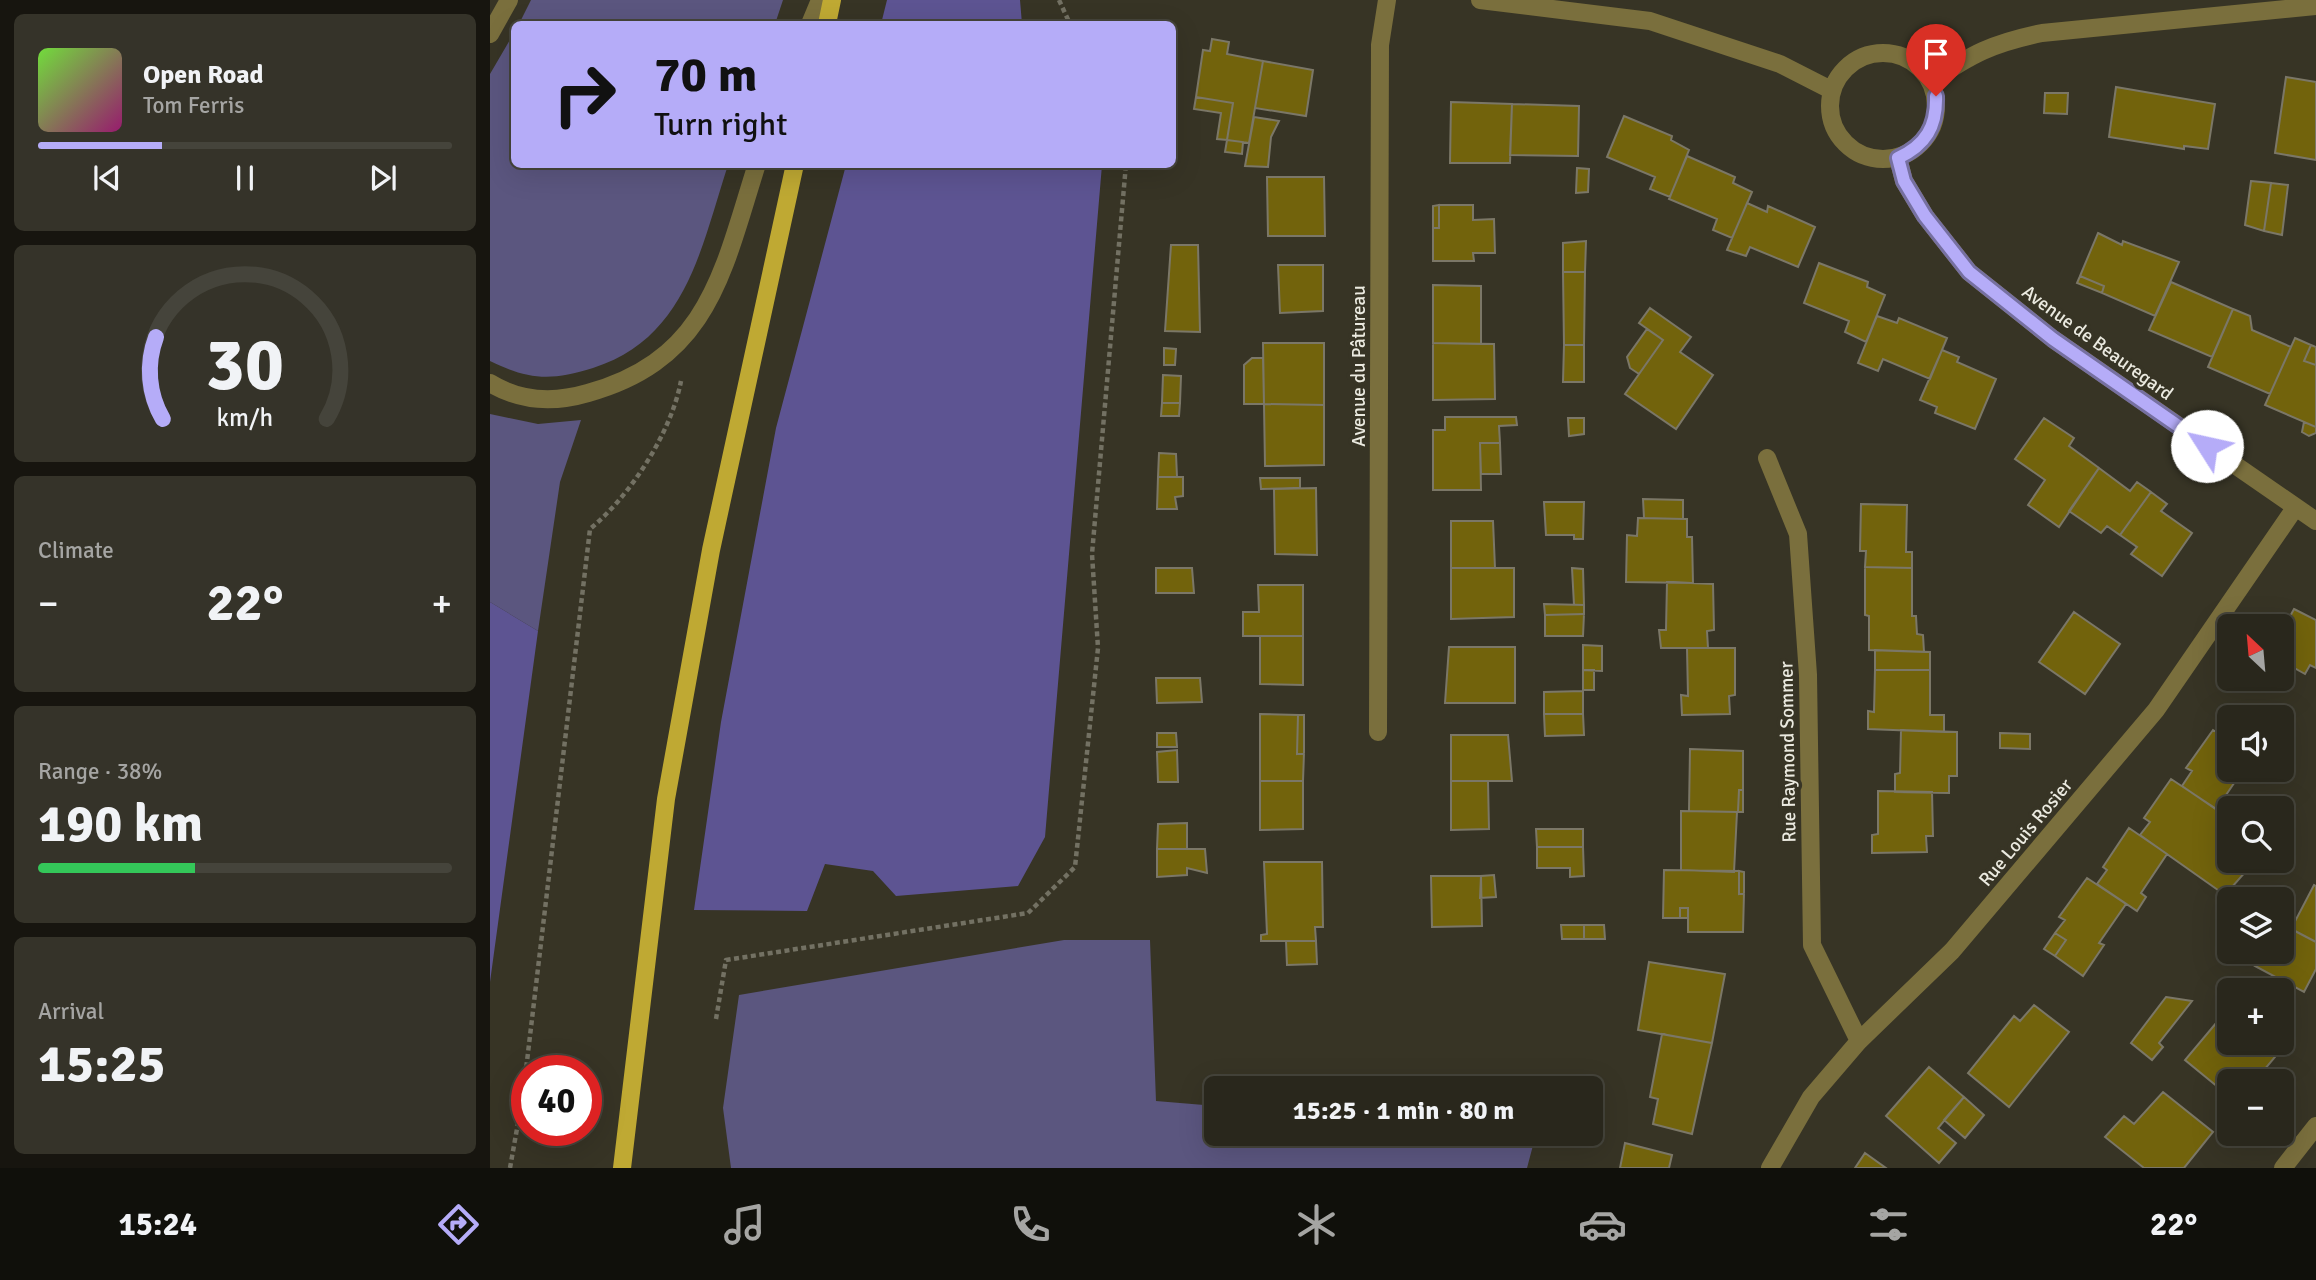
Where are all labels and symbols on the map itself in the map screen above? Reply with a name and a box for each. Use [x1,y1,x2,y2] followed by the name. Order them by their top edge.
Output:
[1906,24,1966,96] pin
[2017,280,2178,406] street label: Avenue de Beauregard
[1347,285,1371,447] street label: Avenue du Pâtureau
[2170,409,2244,483] position arrow
[2217,614,2294,691] north arrow
[1774,661,1802,843] street label: Rue Raymond Sommer
[1974,774,2078,891] street label: Rue Louis Rosier
[511,1055,602,1146] speed limit sign: 40

